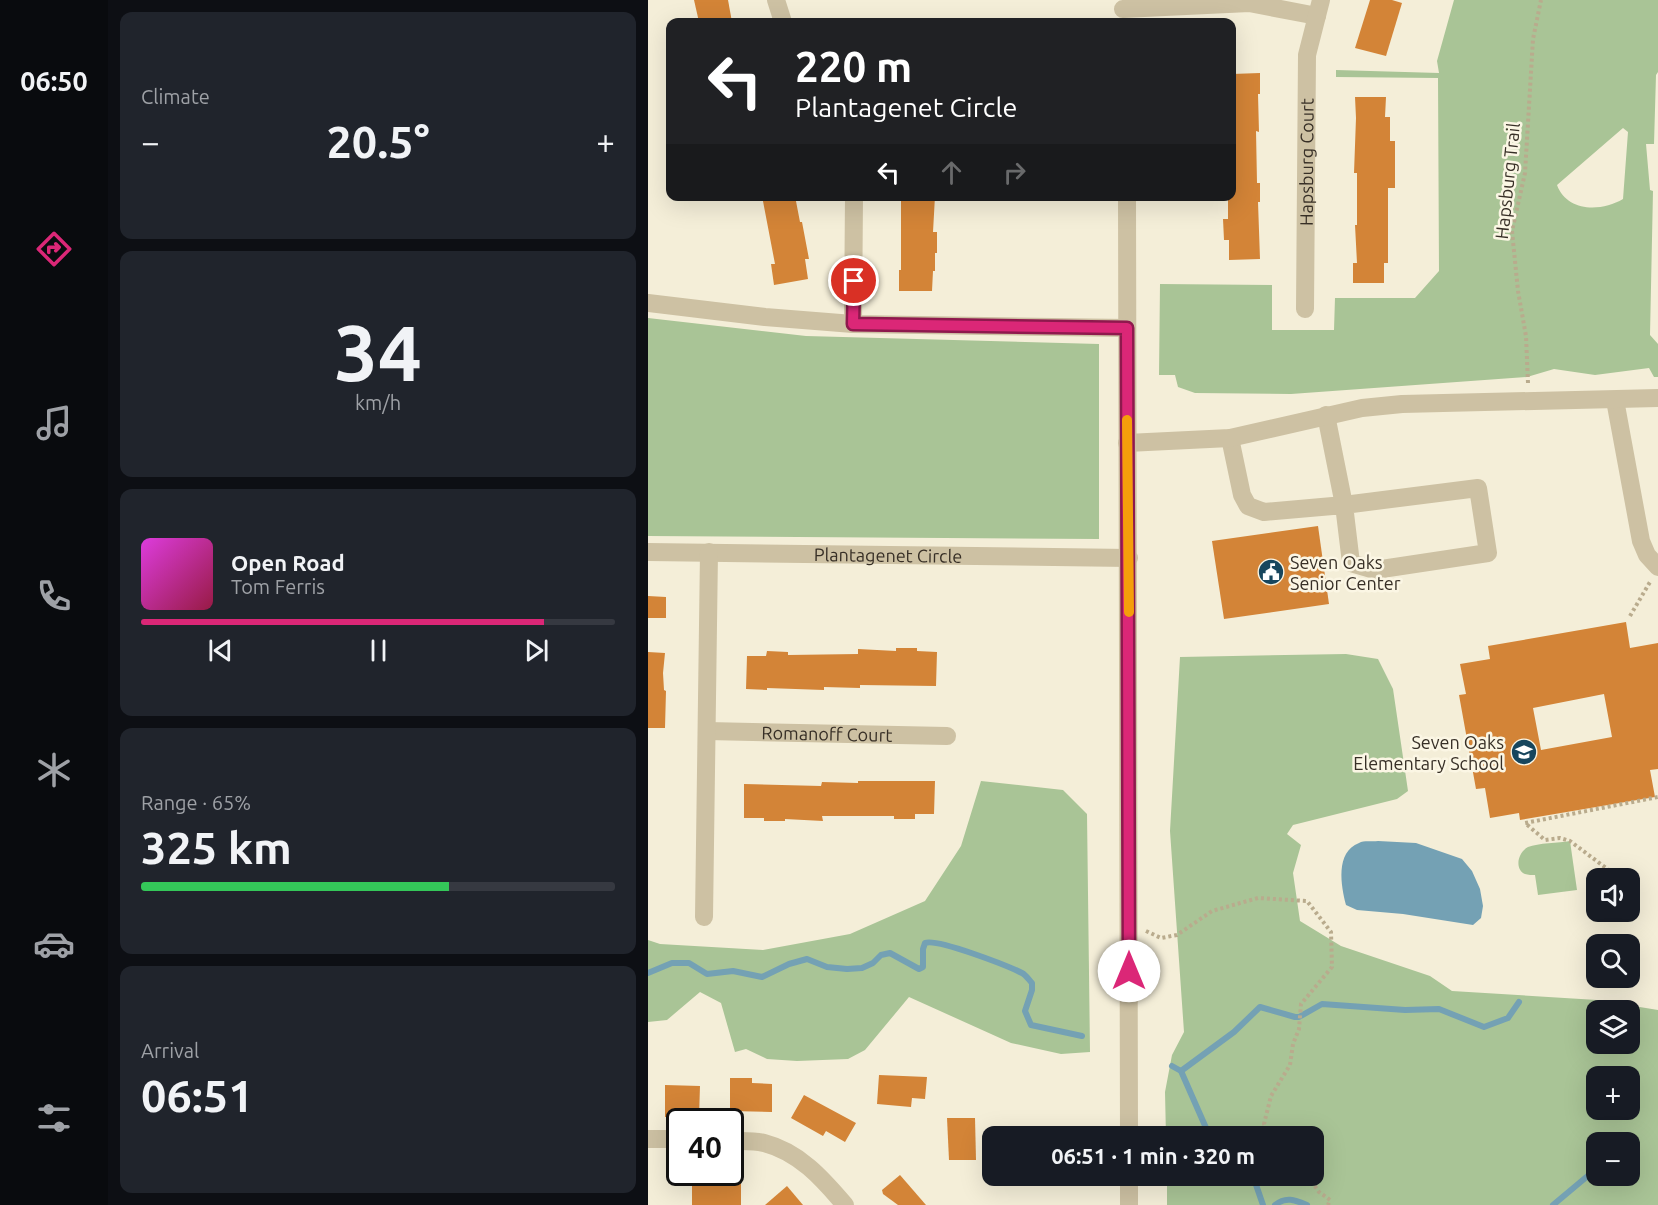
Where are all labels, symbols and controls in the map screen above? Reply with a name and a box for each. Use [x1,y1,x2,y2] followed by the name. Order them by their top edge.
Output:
[696,42,774,120] icon: left
[795,43,912,90] text: 220 m
[20,66,88,96] text: 06:50
[141,85,210,108] text: Climate
[795,92,1017,122] text: Plantagenet Circle
[1296,98,1317,226] street label: Hapsburg Court
[326,116,430,167] text: 20.5°
[1491,122,1523,240] street label: Hapsburg Trail
[141,123,160,160] text: −
[596,123,615,160] text: +
[872,156,905,189] icon: left
[935,156,968,189] icon: ahead
[998,156,1031,189] icon: right
[33,228,75,270] icon: directions
[828,255,879,306] pin
[837,264,870,297] icon: arrive
[334,308,422,396] text: 34
[355,391,401,414] text: km/h
[33,402,75,444] icon: music
[814,544,962,566] street label: Plantagenet Circle
[231,550,345,575] text: Open Road
[1290,552,1401,593] place label: Seven Oaks Senior Center
[1256,557,1286,587] public building icon: Seven Oaks Senior Center
[33,575,75,617] icon: phone
[231,575,325,598] text: Tom Ferris
[204,634,237,667] icon: previous
[362,634,395,667] icon: pause
[520,634,553,667] icon: next
[761,722,893,745] street label: Romanoff Court
[1353,732,1504,773] place label: Seven Oaks Elementary School
[1509,737,1539,767] school or university icon: Seven Oaks Elementary School
[33,749,75,791] icon: climate
[141,791,251,814] text: Range · 65%
[141,822,292,873] text: 325 km
[1586,868,1640,1186] map controls
[1586,868,1640,922] button: sound
[33,923,75,965] icon: car
[1586,934,1640,988] button: search
[1097,939,1161,1003] position arrow
[1586,1000,1640,1054] button: layers
[141,1039,199,1062] text: Arrival
[1586,1066,1640,1120] button: +
[141,1070,254,1121] text: 06:51
[33,1097,75,1139] icon: filters
[666,1108,744,1186] speed limit sign: 40
[1586,1132,1640,1186] button: −
[1051,1143,1255,1168] text: 06:51 · 1 min · 320 m

